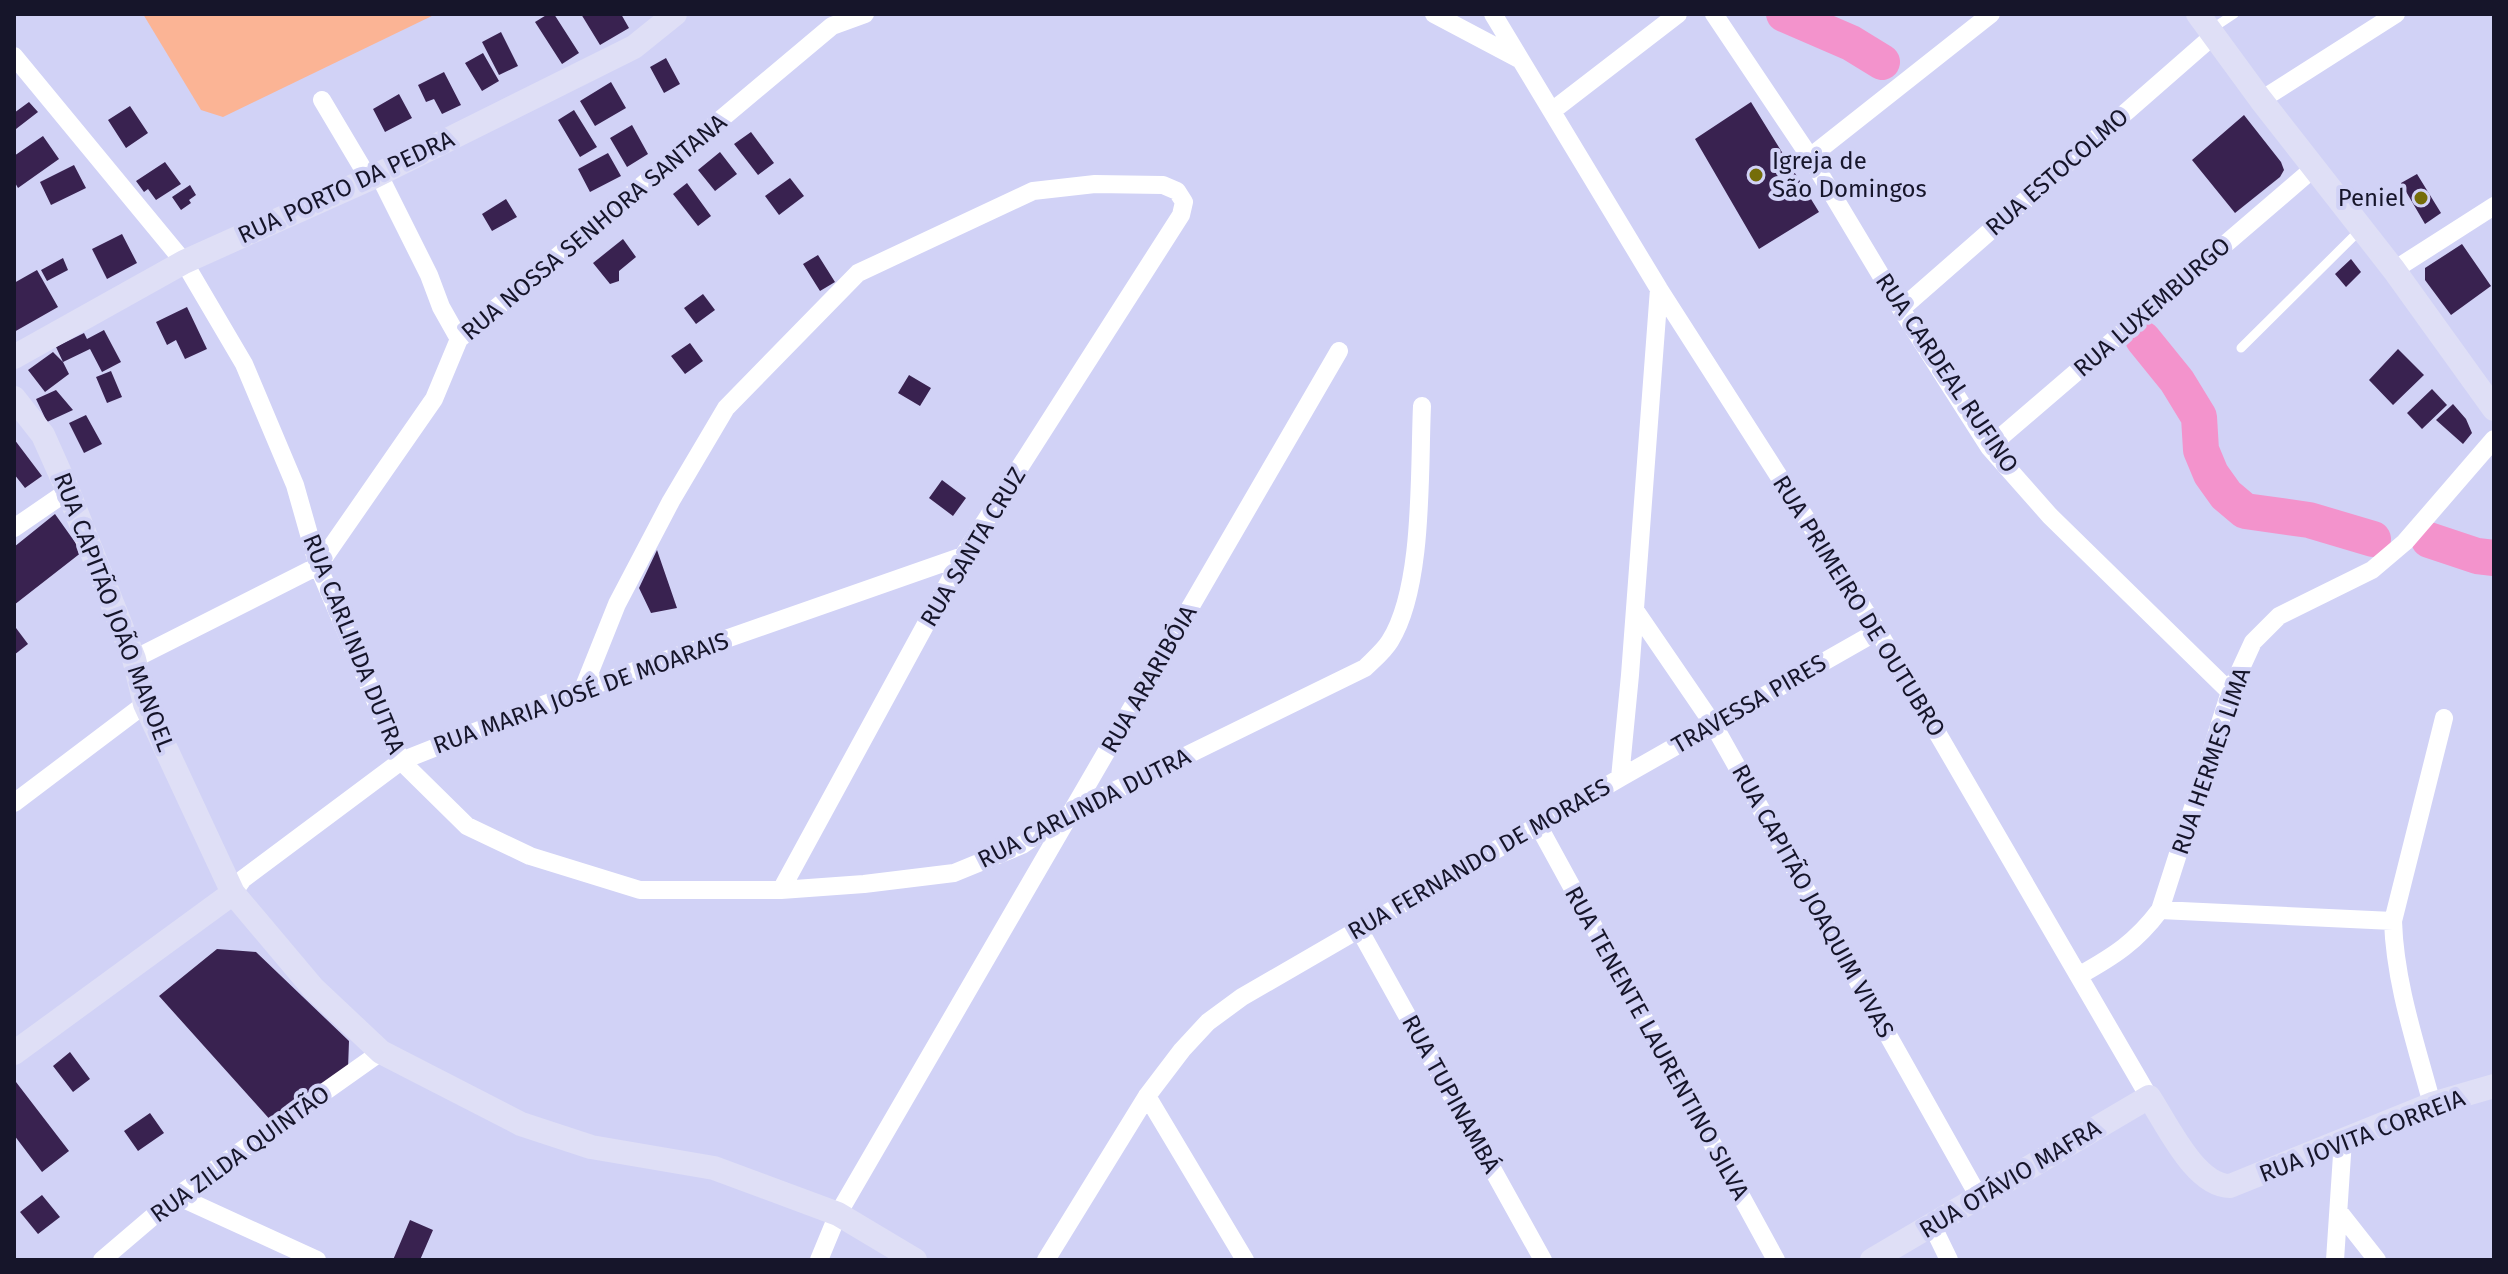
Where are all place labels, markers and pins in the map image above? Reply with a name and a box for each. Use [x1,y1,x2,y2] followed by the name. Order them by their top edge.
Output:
[1772,147,1927,203] place label: Igreja de São Domingos
[1747,166,1765,184] marker: Igreja de São Domingos
[2338,184,2405,212] place label: Peniel
[2412,189,2430,207] marker: Peniel

